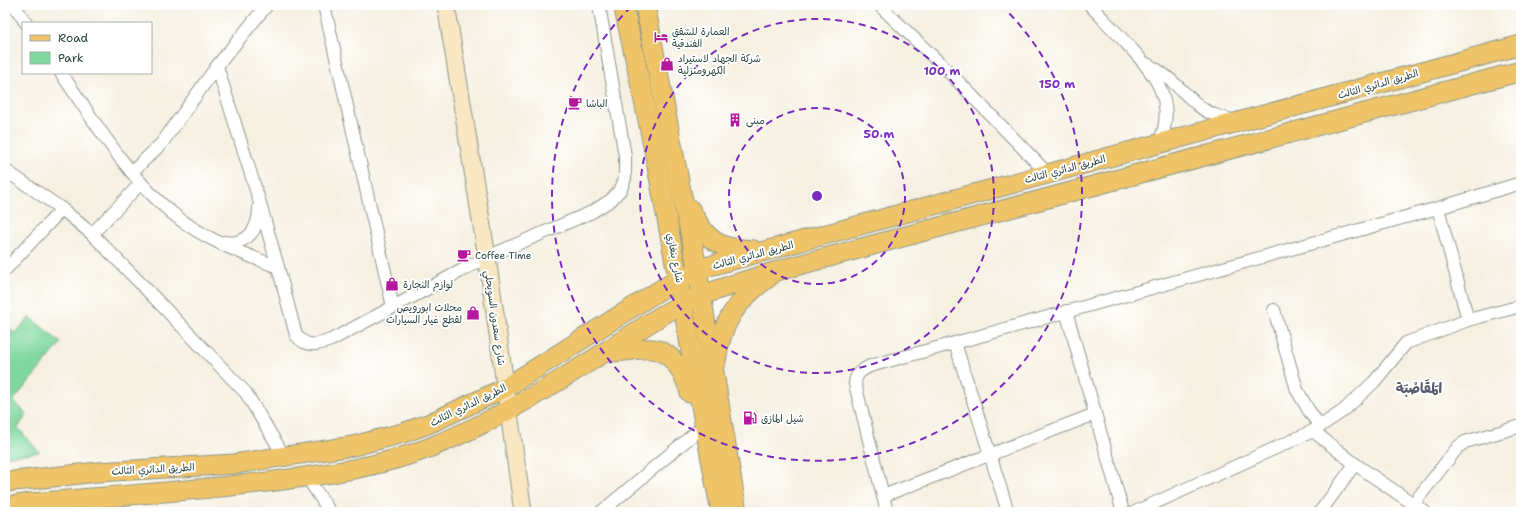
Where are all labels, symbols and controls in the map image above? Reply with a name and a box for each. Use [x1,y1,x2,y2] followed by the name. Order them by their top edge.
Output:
[22,22,152,74] legend
[672,25,729,50] place label: العمارة للشقق الفندقية
[653,29,669,45] hotel icon: العمارة للشقق الفندقية
[58,30,89,46] text: Road
[58,50,84,66] text: Park
[678,52,761,77] place label: شركة الجهاد لاستيراد الكهرومنزلية
[659,56,675,72] shop icon: شركة الجهاد لاستيراد الكهرومنزلية
[924,63,961,79] text: 100 m
[1336,66,1420,104] street label: الطريق الدائري الثالث
[1039,76,1075,92] text: 150 m
[567,95,583,111] cafe icon: الباشا
[586,97,607,110] place label: الباشا
[727,112,743,128] building icon: مبنى
[746,114,765,128] place label: مبنى
[864,126,895,142] text: 50 m
[1023,152,1107,188] street label: الطريق الدائري الثالث
[810,189,824,203] centre of rings
[662,232,686,285] street label: شارع بنغازي
[711,238,795,274] street label: الطريق الدائري الثالث
[456,247,472,263] cafe icon: Coffee Time
[475,249,532,262] place label: Coffee Time
[479,270,508,367] street label: شارع سعدون السويحلي
[384,276,400,292] shop icon: لوازم النجارة
[403,278,453,292] place label: لوازم النجارة
[386,301,462,327] place label: محلات ابورويص لقطع غيار السيارات
[465,305,481,321] shop icon: محلات ابورويص لقطع غيار السيارات
[1396,379,1443,397] district label: المَقَاصْبَة
[428,381,509,431] street label: الطريق الدائري الثالث
[742,410,758,426] fuel station icon: شيل المازق
[761,412,804,425] place label: شيل المازق
[111,460,195,480] street label: الطريق الدائري الثالث

